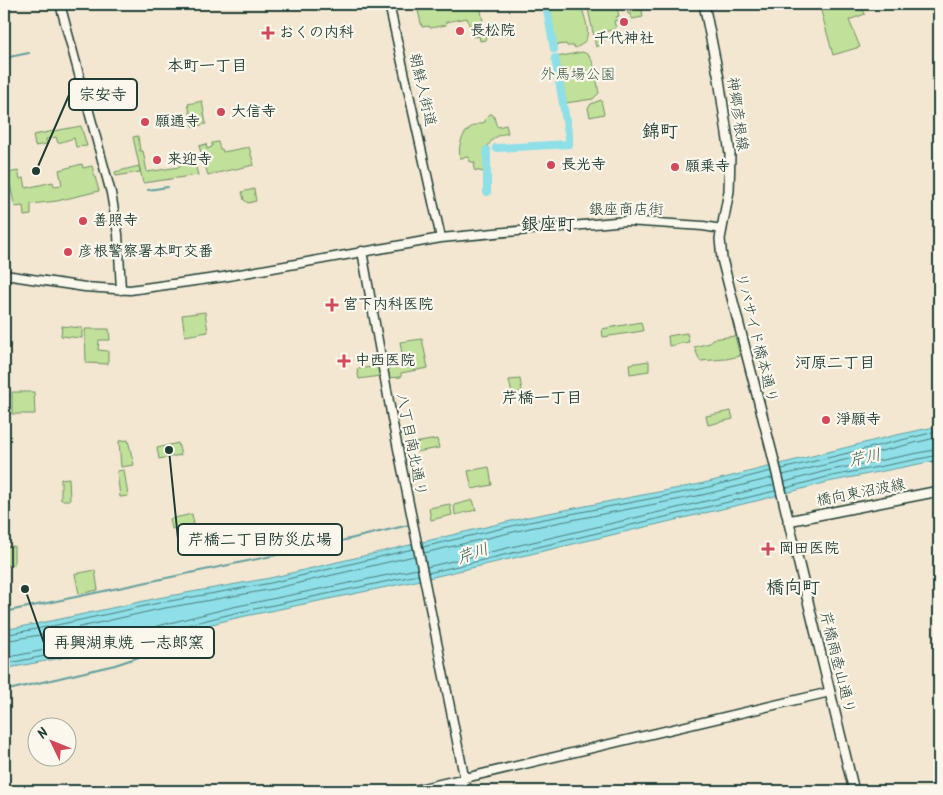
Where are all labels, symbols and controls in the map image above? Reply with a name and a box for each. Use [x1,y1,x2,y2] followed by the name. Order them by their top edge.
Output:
[618,16,630,28] marker: 千代神社
[470,19,515,43] place label: 長松院
[279,21,354,45] place label: おくの内科
[454,25,466,37] marker: 長松院
[261,26,275,40] marker: おくの内科
[594,27,654,51] place label: 千代神社
[402,51,442,129] street label: 朝鮮人街道
[167,54,247,79] district label: 本町一丁目
[540,63,616,87] park label: 外馬場公園
[720,75,754,153] street label: 神郷彦根線
[69,79,137,110] callout: 宗安寺
[79,83,127,108] text: 宗安寺
[231,100,276,124] place label: 大信寺
[215,106,227,118] marker: 大信寺
[155,110,200,134] place label: 願通寺
[139,116,151,128] marker: 願通寺
[642,118,678,147] district label: 錦町
[167,148,212,172] place label: 来迎寺
[561,153,606,177] place label: 長光寺
[151,154,163,166] marker: 来迎寺
[685,155,730,179] place label: 願乗寺
[545,159,557,171] marker: 長光寺
[669,161,681,173] marker: 願乗寺
[588,198,664,222] street label: 銀座商店街
[93,209,138,233] place label: 善照寺
[521,211,575,240] district label: 銀座町
[77,215,89,227] marker: 善照寺
[78,240,213,264] place label: 彦根警察署本町交番
[62,246,74,258] marker: 彦根警察署本町交番
[728,270,784,406] street label: リバサイド橋本通り
[343,293,433,317] place label: 宮下内科医院
[325,298,339,312] marker: 宮下内科医院
[355,349,415,373] place label: 中西医院
[795,351,875,376] district label: 河原二丁目
[337,354,351,368] marker: 中西医院
[502,386,582,411] district label: 芹橋一丁目
[389,391,433,499] street label: 八丁目南北通り
[836,408,881,432] place label: 淨願寺
[820,414,832,426] marker: 淨願寺
[847,442,883,474] water label: 芹川
[815,473,907,513] street label: 橋向東沼波線
[178,524,342,555] callout: 芹橋二丁目防災広場
[188,528,332,553] text: 芹橋二丁目防災広場
[454,537,492,571] water label: 芹川
[779,537,839,561] place label: 岡田医院
[761,542,775,556] marker: 岡田医院
[766,574,820,603] district label: 橋向町
[813,609,861,717] street label: 芹橋雨壺山通り
[44,627,214,658] callout: 再興湖東焼 一志郎窯
[54,631,204,656] text: 再興湖東焼 一志郎窯
[28,718,78,768] north arrow
[32,723,54,745] text: N

